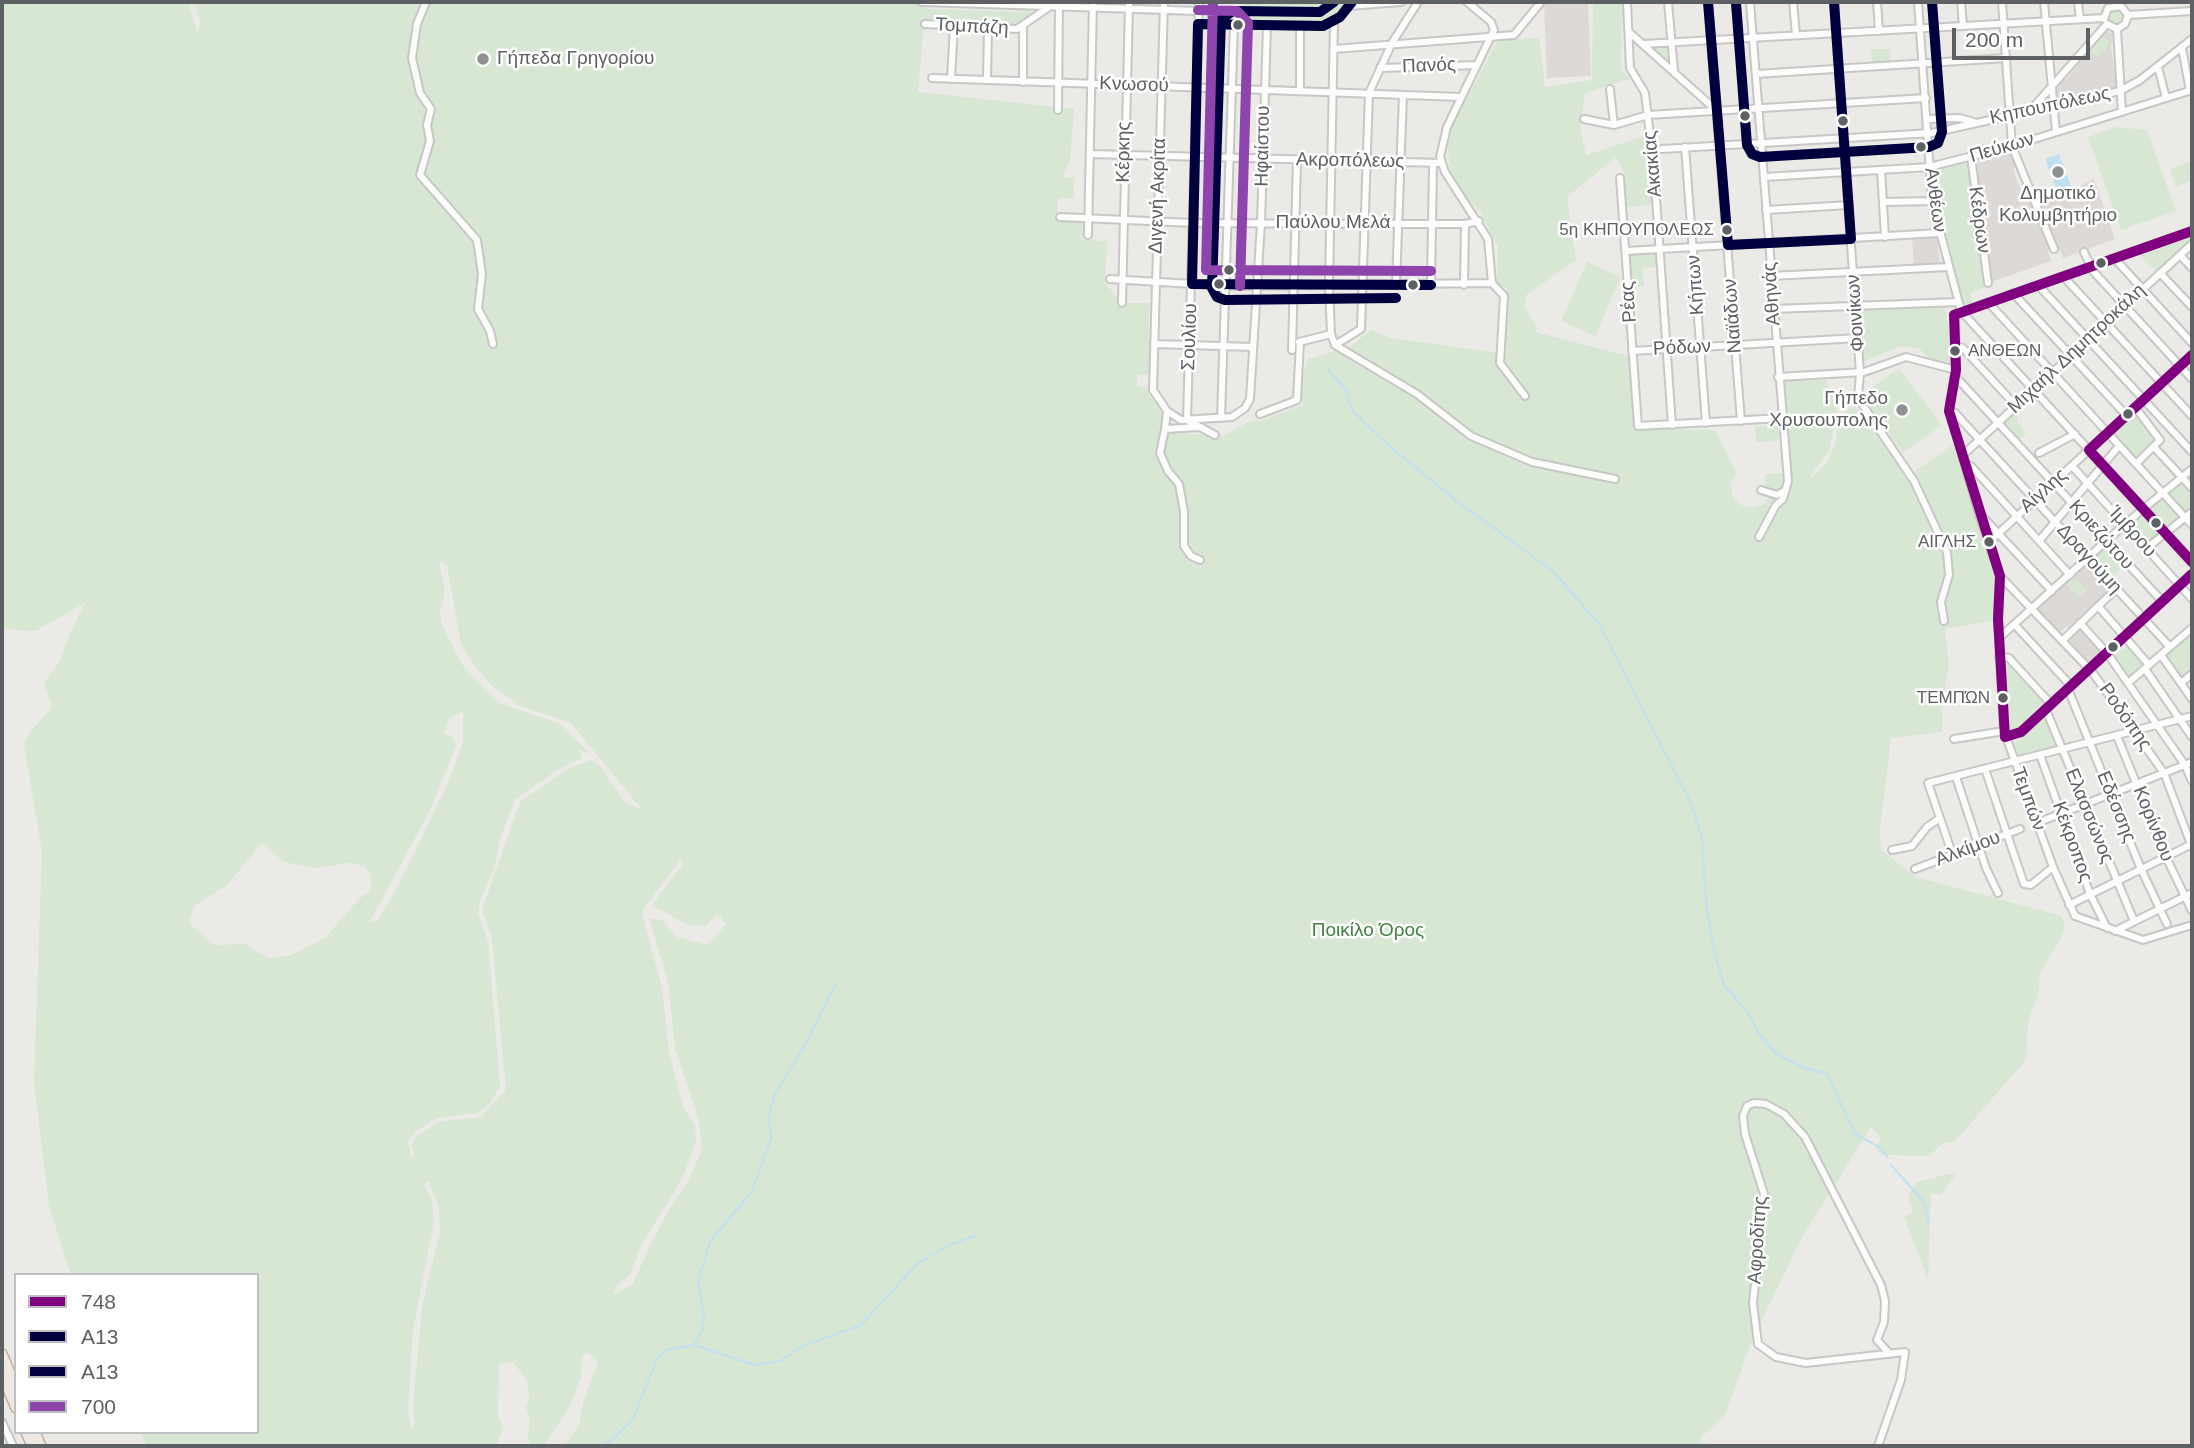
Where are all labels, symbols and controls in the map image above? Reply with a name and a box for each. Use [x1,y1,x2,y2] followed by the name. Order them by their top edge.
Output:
[935,14,1009,40] street label: Τομπάζη
[1956,14,2094,58] scale bar
[1231,18,1245,32] unlabelled marker
[1965,28,2023,51] text: 200 m
[497,48,654,70] place label: Γήπεδα Γρηγορίου
[475,51,491,67] marker: Γήπεδα Γρηγορίου
[1402,54,1456,78] street label: Πανός
[1099,72,1169,98] street label: Κνωσού
[1988,82,2112,130] street label: Κηπουπόλεως
[1251,105,1275,187] street label: Ηφαίστου
[1738,109,1752,123] unlabelled marker
[1836,114,1850,128] unlabelled marker
[1112,121,1136,183] street label: Κέρκης
[1967,128,2037,168] street label: Πεύκων
[1639,130,1667,198] street label: Ακακίας
[1145,138,1171,254] street label: Διγενή Ακρίτα
[1914,140,1928,154] unlabelled marker
[1296,149,1404,173] street label: Ακροπόλεως
[2050,164,2066,180] marker: Δημοτικό Κολυμβητήριο
[1919,166,1951,234] street label: Ανθέων
[1999,183,2117,227] place label: Δημοτικό Κολυμβητήριο
[1963,185,1995,255] street label: Κέδρων
[1275,212,1391,234] street label: Παύλου Μελά
[1559,220,1714,240] place label: 5η ΚΗΠΟΥΠΟΛΕΩΣ
[1720,223,1734,237] marker: 5η ΚΗΠΟΥΠΟΛΕΩΣ
[1683,254,1709,316] street label: Κήπων
[2094,256,2108,270] unlabelled marker
[1758,262,1786,326] street label: Αθηνάς
[1222,263,1236,277] unlabelled marker
[1842,274,1870,352] street label: Φοινίκων
[1212,277,1226,291] unlabelled marker
[1406,278,1420,292] unlabelled marker
[1719,278,1747,354] street label: Ναϊάδων
[2003,279,2151,419] street label: Μιχαήλ Δημητροκάλη
[1616,281,1642,323] street label: Ρέας
[1177,303,1203,371] street label: Σουλίου
[1652,335,1712,361] street label: Ρόδων
[1968,341,2041,361] place label: ΑΝΘΕΩΝ
[1948,344,1962,358] marker: ΑΝΘΕΩΝ
[1769,388,1888,432] place label: Γήπεδο Χρυσουπολης
[1894,402,1910,418] marker: Γήπεδο Χρυσουπολης
[2121,407,2135,421] unlabelled marker
[2016,464,2072,518] street label: Αίγλης
[2064,495,2138,575] street label: Κριεζώτου
[2103,502,2161,562] street label: Ίμβρου
[2149,516,2163,530] unlabelled marker
[2052,519,2126,599] street label: Δραγούμη
[1918,532,1976,552] place label: ΑΙΓΛΗΣ
[1982,535,1996,549] marker: ΑΙΓΛΗΣ
[2106,640,2120,654] unlabelled marker
[2094,679,2156,755] street label: Ροδόπης
[1917,688,1990,708] place label: ΤΕΜΠΏΝ
[1996,691,2010,705] marker: ΤΕΜΠΏΝ
[2006,764,2050,834] street label: Τεμπών
[2060,765,2118,867] street label: Ελασσώνος
[2091,768,2141,846] street label: Εδέσσης
[2128,783,2178,865] street label: Κορίνθου
[2047,798,2097,886] street label: Κέκροπος
[1932,826,2004,872] street label: Αλκίμου
[1312,920,1424,942] park label: Ποικίλο Όρος
[1744,1195,1772,1285] street label: Αφροδίτης
[14,1273,259,1434] legend
[81,1290,116,1313] text: 748
[81,1325,118,1348] text: A13
[81,1360,118,1383] text: Α13
[81,1395,116,1418] text: 700

